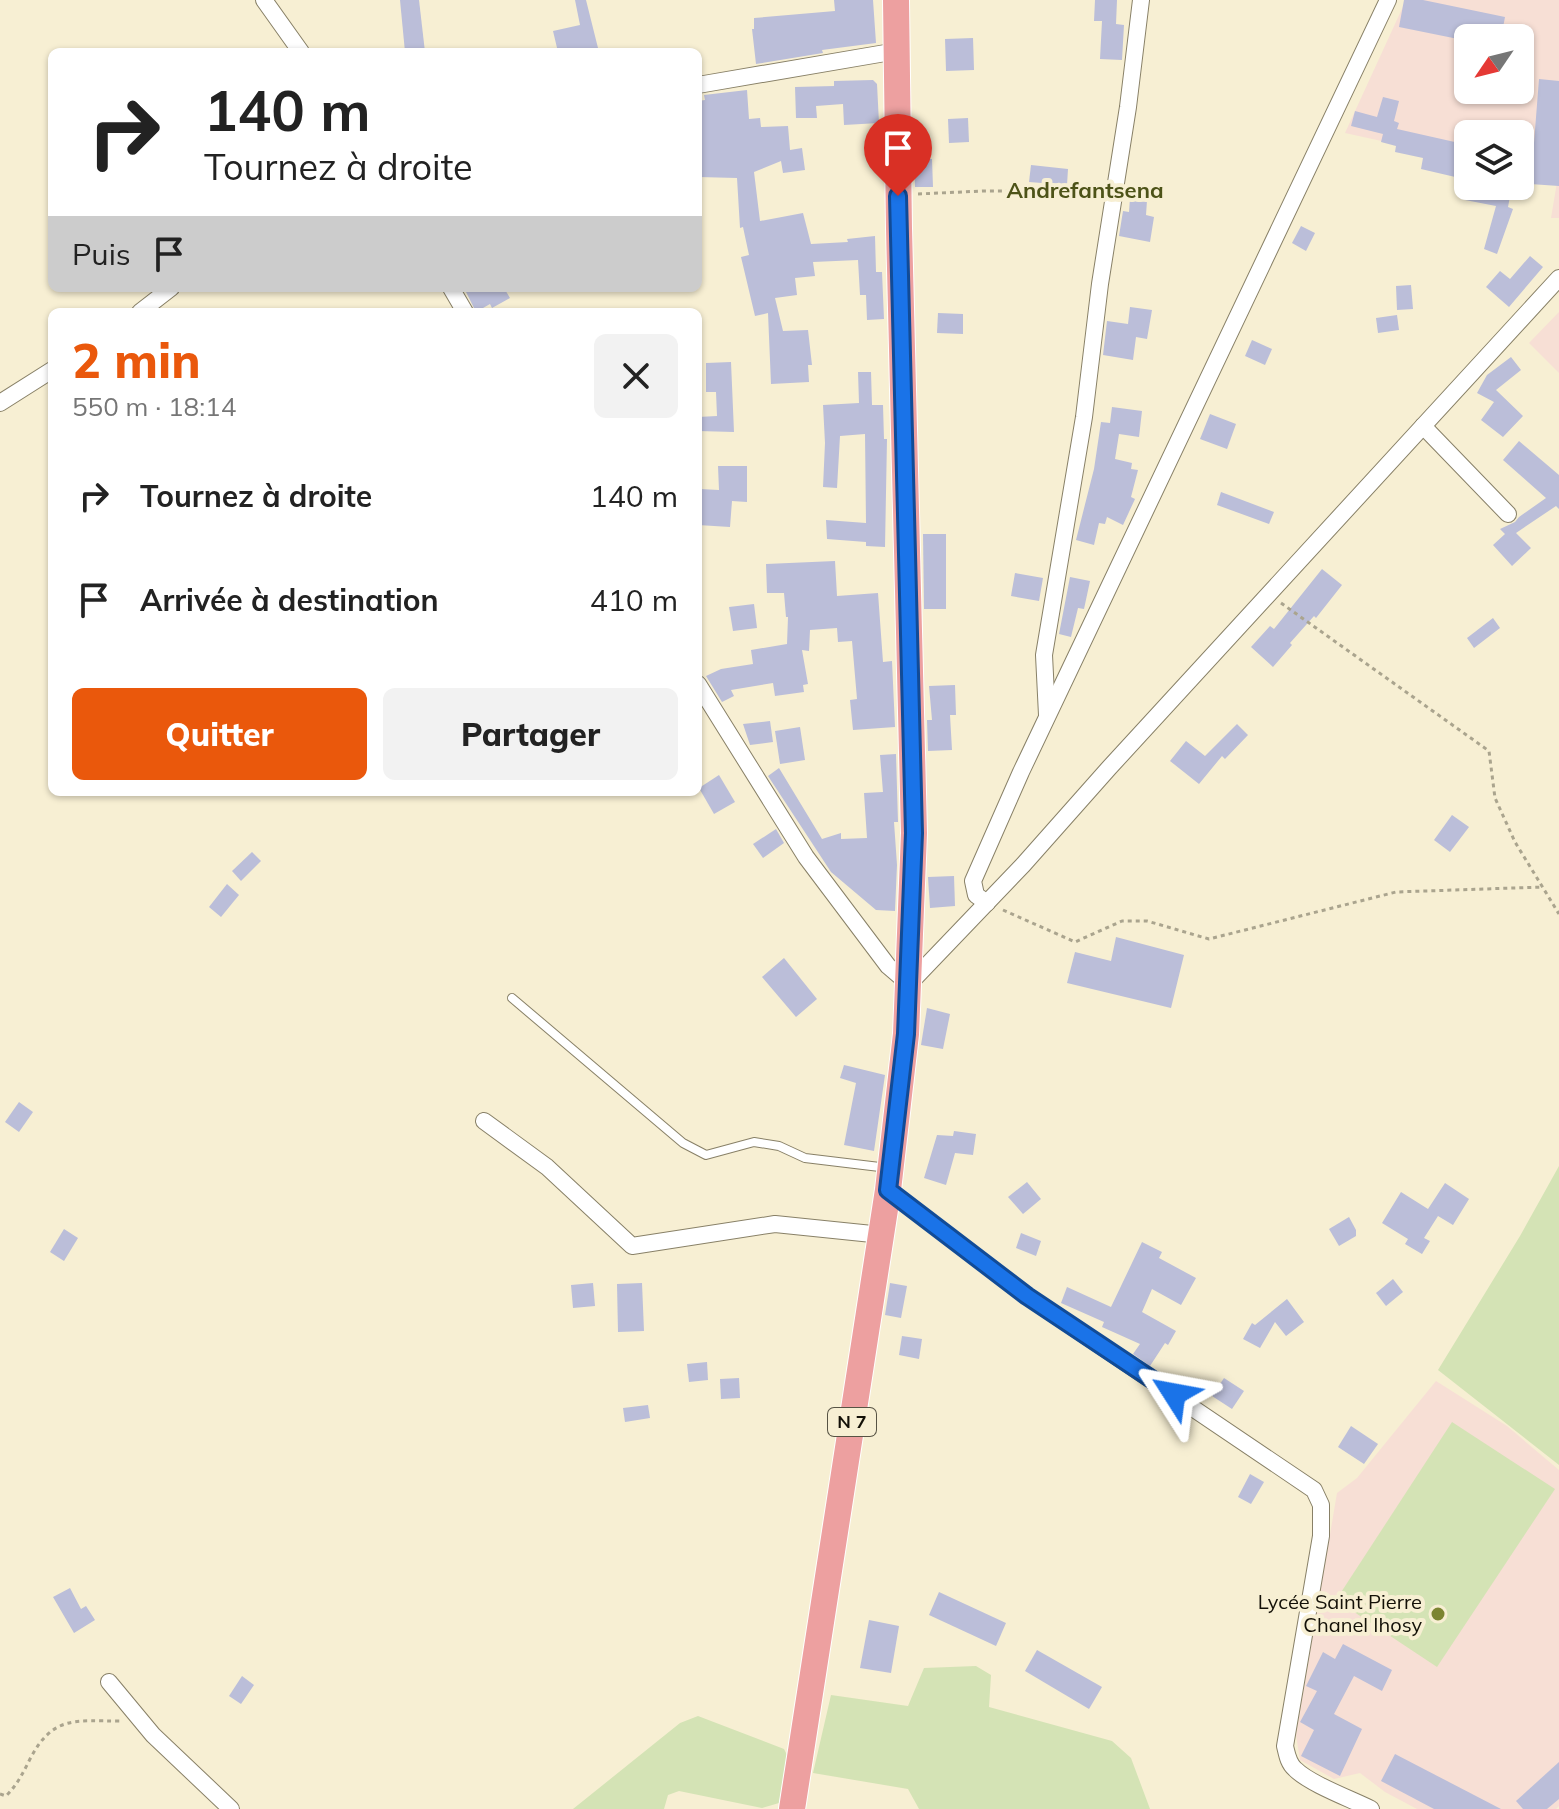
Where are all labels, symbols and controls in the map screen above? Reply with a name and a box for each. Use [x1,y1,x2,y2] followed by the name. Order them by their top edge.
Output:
[1454,24,1534,104] north arrow
[1454,24,1534,200] map controls
[204,75,371,145] text: 140 m
[72,80,176,184] icon: right
[864,114,932,196] pin
[1454,120,1534,200] button: layers
[876,126,920,170] icon: arrive
[204,144,473,189] text: Tournez à droite
[1006,176,1164,204] district label: Andrefantsena
[147,232,191,276] icon: arrive
[72,235,131,273] text: Puis
[72,330,201,390] text: 2 min
[594,334,678,418] button: close
[72,390,236,423] text: 550 m · 18:14
[72,474,116,518] icon: right
[140,477,372,515] text: Tournez à droite
[590,477,678,515] text: 140 m
[72,578,116,622] icon: arrive
[140,581,439,619] text: Arrivée à destination
[590,581,678,619] text: 410 m
[72,688,367,780] button: Quitter
[383,688,678,780] button: Partager
[1132,1352,1216,1436] position arrow
[828,1408,876,1436] road number: N 7
[1258,1589,1422,1637] place label: Lycée Saint Pierre Chanel Ihosy
[1429,1605,1447,1623] marker: Lycée Saint Pierre Chanel Ihosy

